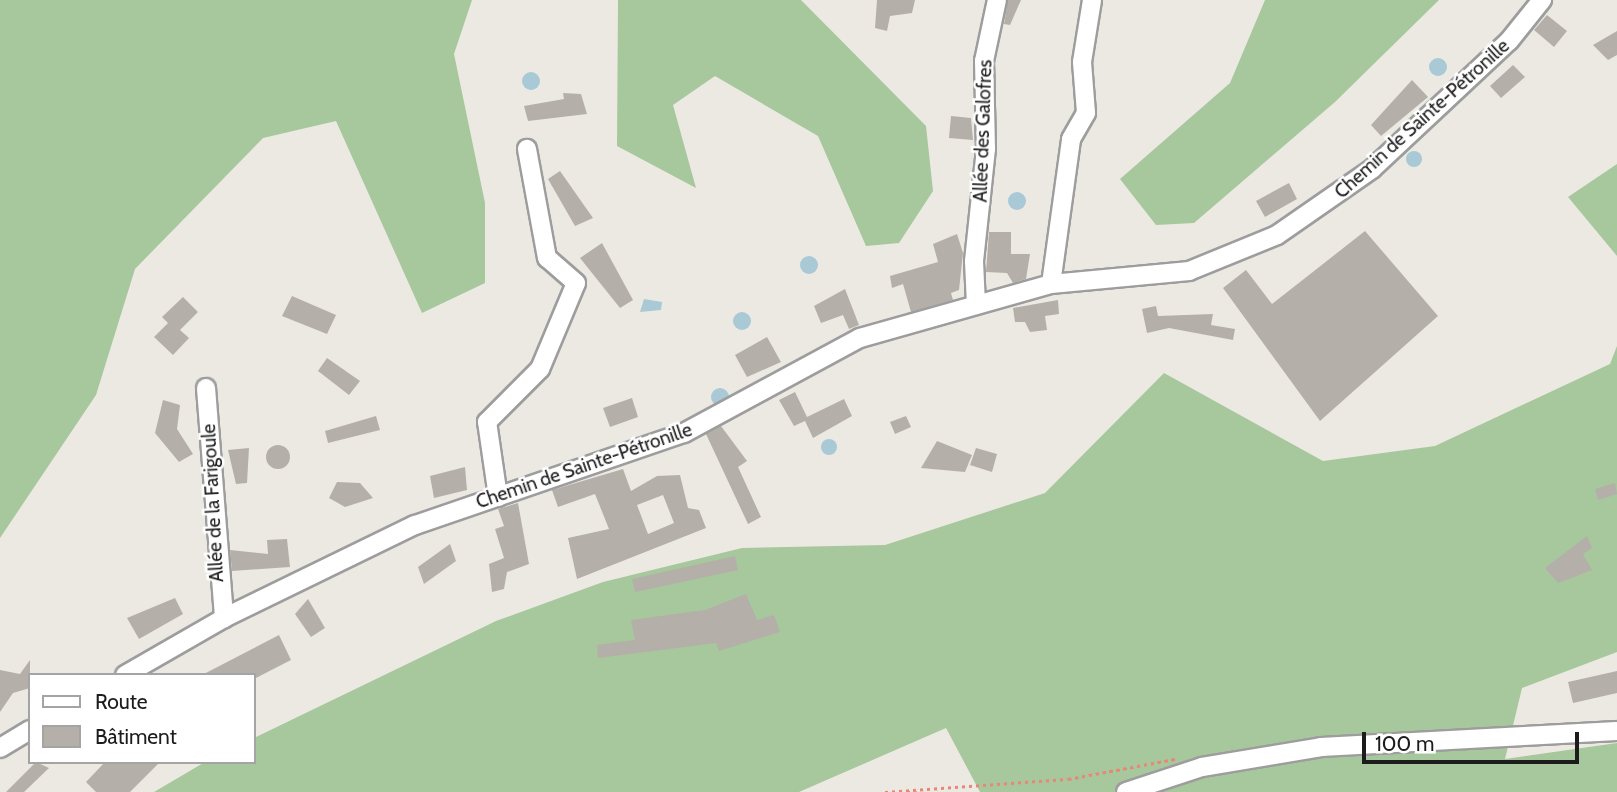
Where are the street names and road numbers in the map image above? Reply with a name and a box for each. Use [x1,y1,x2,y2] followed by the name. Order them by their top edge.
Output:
[1330,35,1514,203] street label: Chemin de Sainte-Pétronille
[969,59,997,203] street label: Allée des Galofres
[473,418,695,514] street label: Chemin de Sainte-Pétronille
[197,423,229,583] street label: Allée de la Farigoule

